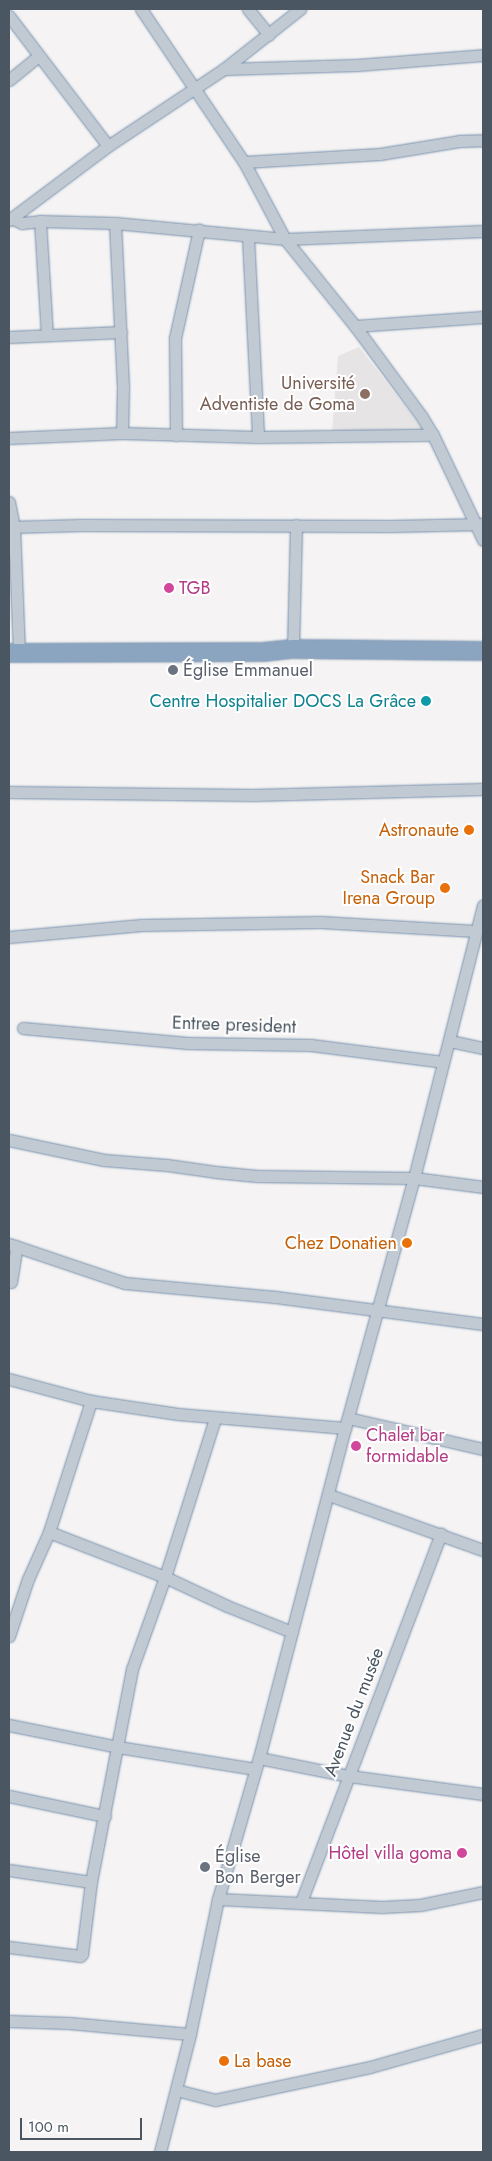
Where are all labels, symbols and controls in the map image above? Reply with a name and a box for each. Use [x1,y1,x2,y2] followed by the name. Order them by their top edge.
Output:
[200,373,355,416] place label: Université Adventiste de Goma
[359,388,371,400] marker: Université Adventiste de Goma
[179,577,210,599] place label: TGB
[163,582,175,594] marker: TGB
[183,659,313,681] place label: Église Emmanuel
[167,664,179,676] marker: Église Emmanuel
[150,690,416,712] place label: Centre Hospitalier DOCS La Grâce
[420,695,432,707] marker: Centre Hospitalier DOCS La Grâce
[379,819,459,841] place label: Astronaute
[463,824,475,836] marker: Astronaute
[343,867,435,910] place label: Snack Bar Irena Group
[439,882,451,894] marker: Snack Bar Irena Group
[172,1012,296,1038] street label: Entree president
[285,1232,397,1254] place label: Chez Donatien
[401,1237,413,1249] marker: Chez Donatien
[366,1425,448,1468] place label: Chalet bar formidable
[350,1440,362,1452] marker: Chalet bar formidable
[320,1645,388,1779] street label: Avenue du musée
[328,1842,452,1864] place label: Hôtel villa goma
[215,1846,301,1888] place label: Église Bon Berger
[456,1847,468,1859] marker: Hôtel villa goma
[199,1861,211,1873] marker: Église Bon Berger
[234,2050,292,2072] place label: La base
[218,2055,230,2067] marker: La base
[22,2108,145,2140] scale bar
[28,2116,69,2138] text: 100 m

